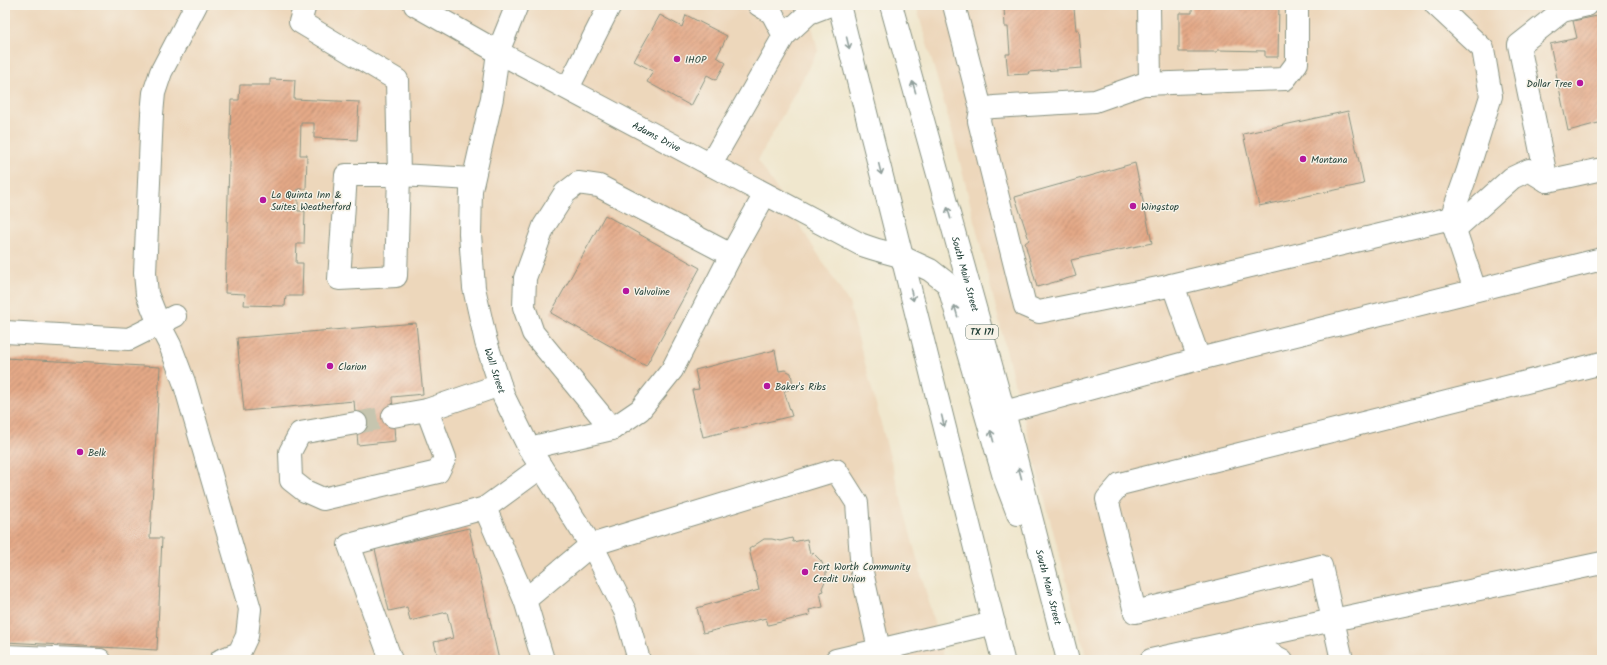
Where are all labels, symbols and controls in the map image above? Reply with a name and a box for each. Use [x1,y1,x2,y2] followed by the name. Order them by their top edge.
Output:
[845,36,853,49] one-way arrow
[685,52,707,68] place label: IHOP
[672,54,682,64] marker: IHOP
[1526,76,1572,92] place label: Dollar Tree
[1575,78,1585,88] marker: Dollar Tree
[910,81,917,94] one-way arrow
[629,118,684,157] street label: Adams Drive
[1311,152,1348,168] place label: Montana
[1298,154,1308,164] marker: Montana
[877,162,884,175] one-way arrow
[271,187,352,215] place label: La Quinta Inn & Suites Weatherford
[258,195,268,205] marker: La Quinta Inn & Suites Weatherford
[1141,199,1179,215] place label: Wingstop
[1128,201,1138,211] marker: Wingstop
[945,206,952,219] one-way arrow
[947,235,983,314] street label: South Main Street
[634,284,670,300] place label: Valvoline
[621,286,631,296] marker: Valvoline
[908,288,916,301] one-way arrow
[952,305,959,318] one-way arrow
[966,325,998,339] road number: TX 171
[480,346,509,396] street label: Wall Street
[338,359,367,375] place label: Clarion
[325,361,335,371] marker: Clarion
[775,379,827,395] place label: Baker's Ribs
[762,381,772,391] marker: Baker's Ribs
[940,414,947,427] one-way arrow
[988,430,995,443] one-way arrow
[88,445,106,461] place label: Belk
[75,447,85,457] marker: Belk
[1016,467,1023,480] one-way arrow
[1031,548,1066,627] street label: South Main Street
[813,559,911,587] place label: Fort Worth Community Credit Union
[800,567,810,577] marker: Fort Worth Community Credit Union

